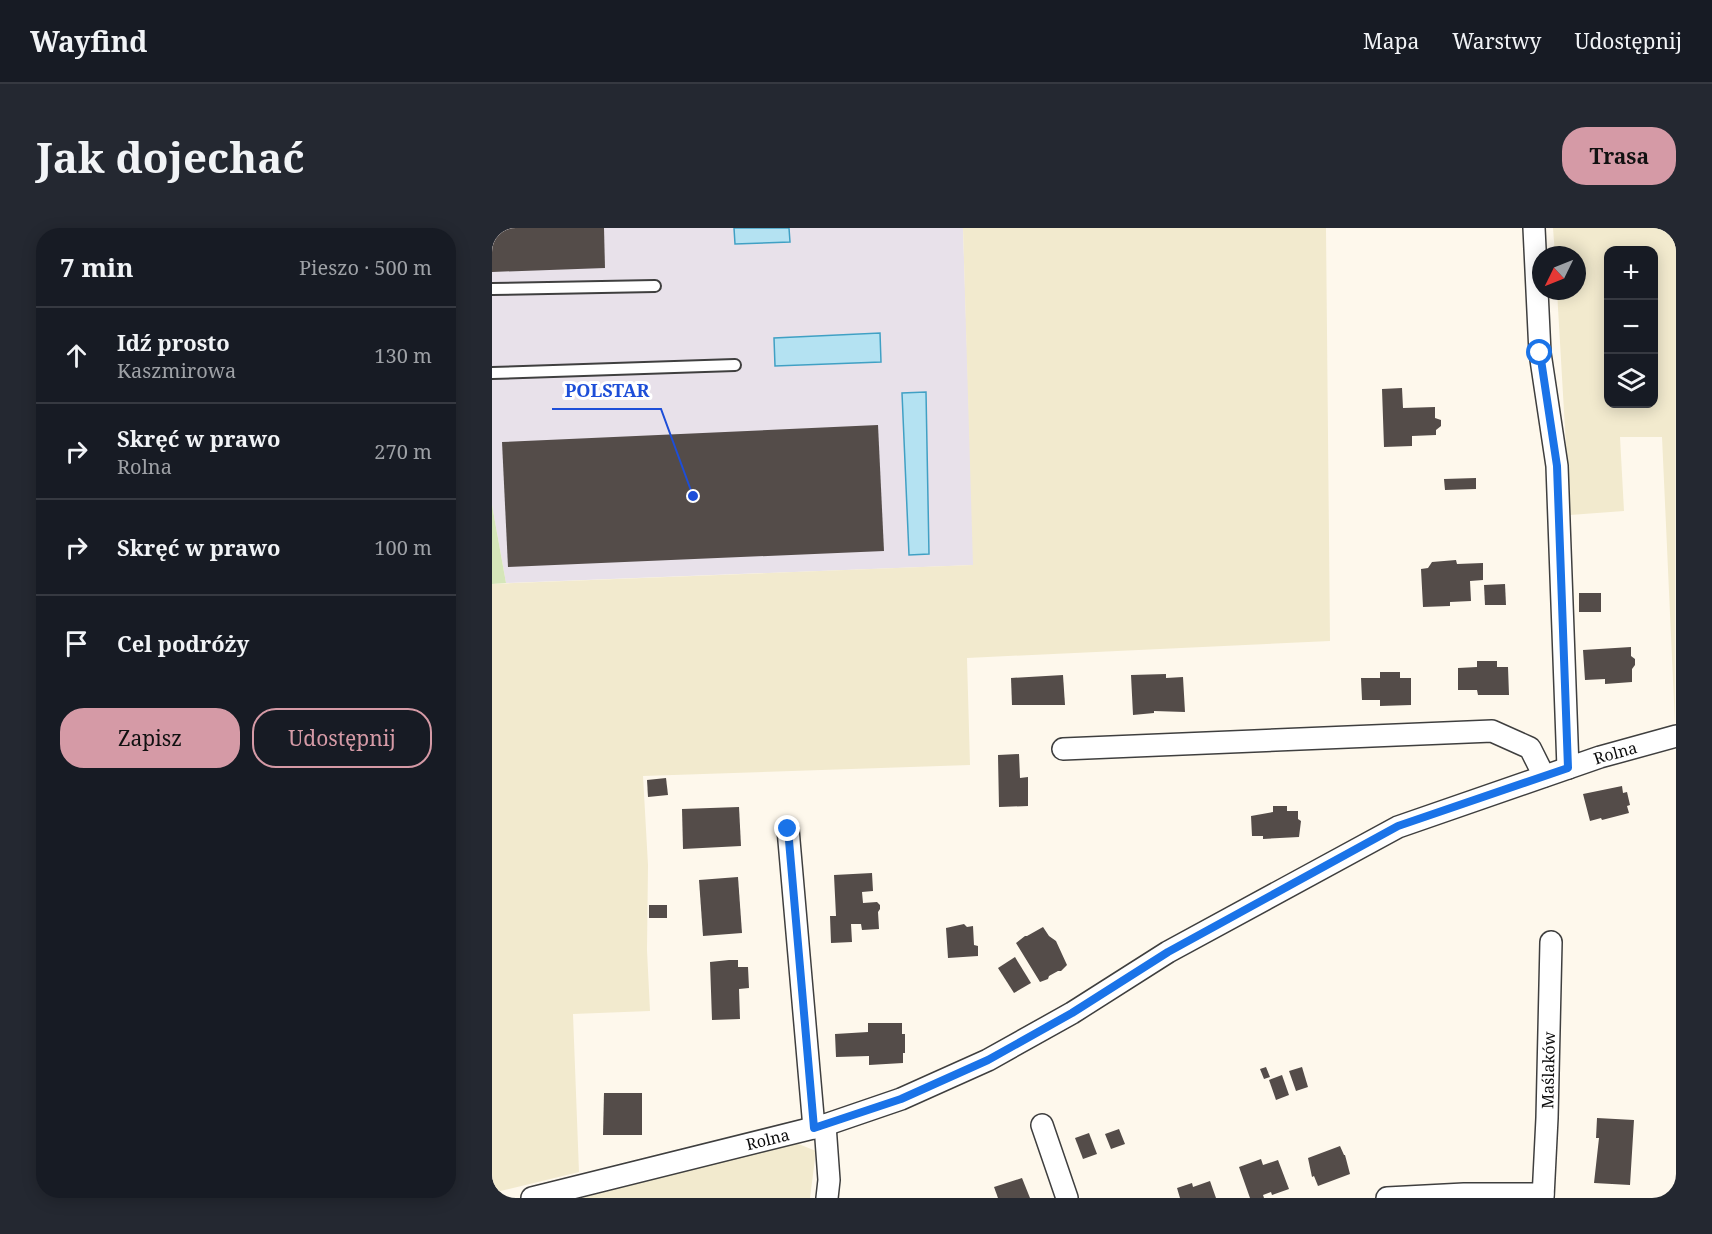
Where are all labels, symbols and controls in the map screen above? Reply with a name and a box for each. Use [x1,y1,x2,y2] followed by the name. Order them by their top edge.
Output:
[30,22,148,60] text: Wayfind
[1363,27,1419,55] text: Mapa
[1452,27,1541,55] text: Warstwy
[1574,27,1682,55] text: Udostępnij
[1562,127,1676,185] button: Trasa
[36,128,305,185] text: Jak dojechać
[1532,246,1586,300] north arrow
[1604,246,1658,408] map controls
[1604,246,1658,300] button: +
[60,249,134,285] text: 7 min
[299,254,432,281] text: Pieszo · 500 m
[1604,300,1658,354] button: −
[117,327,230,357] text: Idź prosto
[60,339,93,372] icon: ahead
[1526,339,1552,365] route start
[374,342,432,369] text: 130 m
[1604,354,1658,408] button: layers
[117,357,236,384] text: Kaszmirowa
[552,373,661,409] callout: POLSTAR
[565,378,649,402] text: POLSTAR
[117,423,280,453] text: Skręć w prawo
[60,435,93,468] icon: right
[374,438,432,465] text: 270 m
[117,453,172,480] text: Rolna
[60,531,93,564] icon: right
[117,532,280,562] text: Skręć w prawo
[374,534,432,561] text: 100 m
[60,627,93,660] icon: arrive
[117,628,249,658] text: Cel podróży
[60,708,240,768] button: Zapisz
[252,708,432,768] button: Udostępnij
[1591,736,1639,769] street label: Rolna
[774,815,800,841] route end
[1536,1031,1560,1109] street label: Maślaków
[744,1123,792,1155] street label: Rolna

